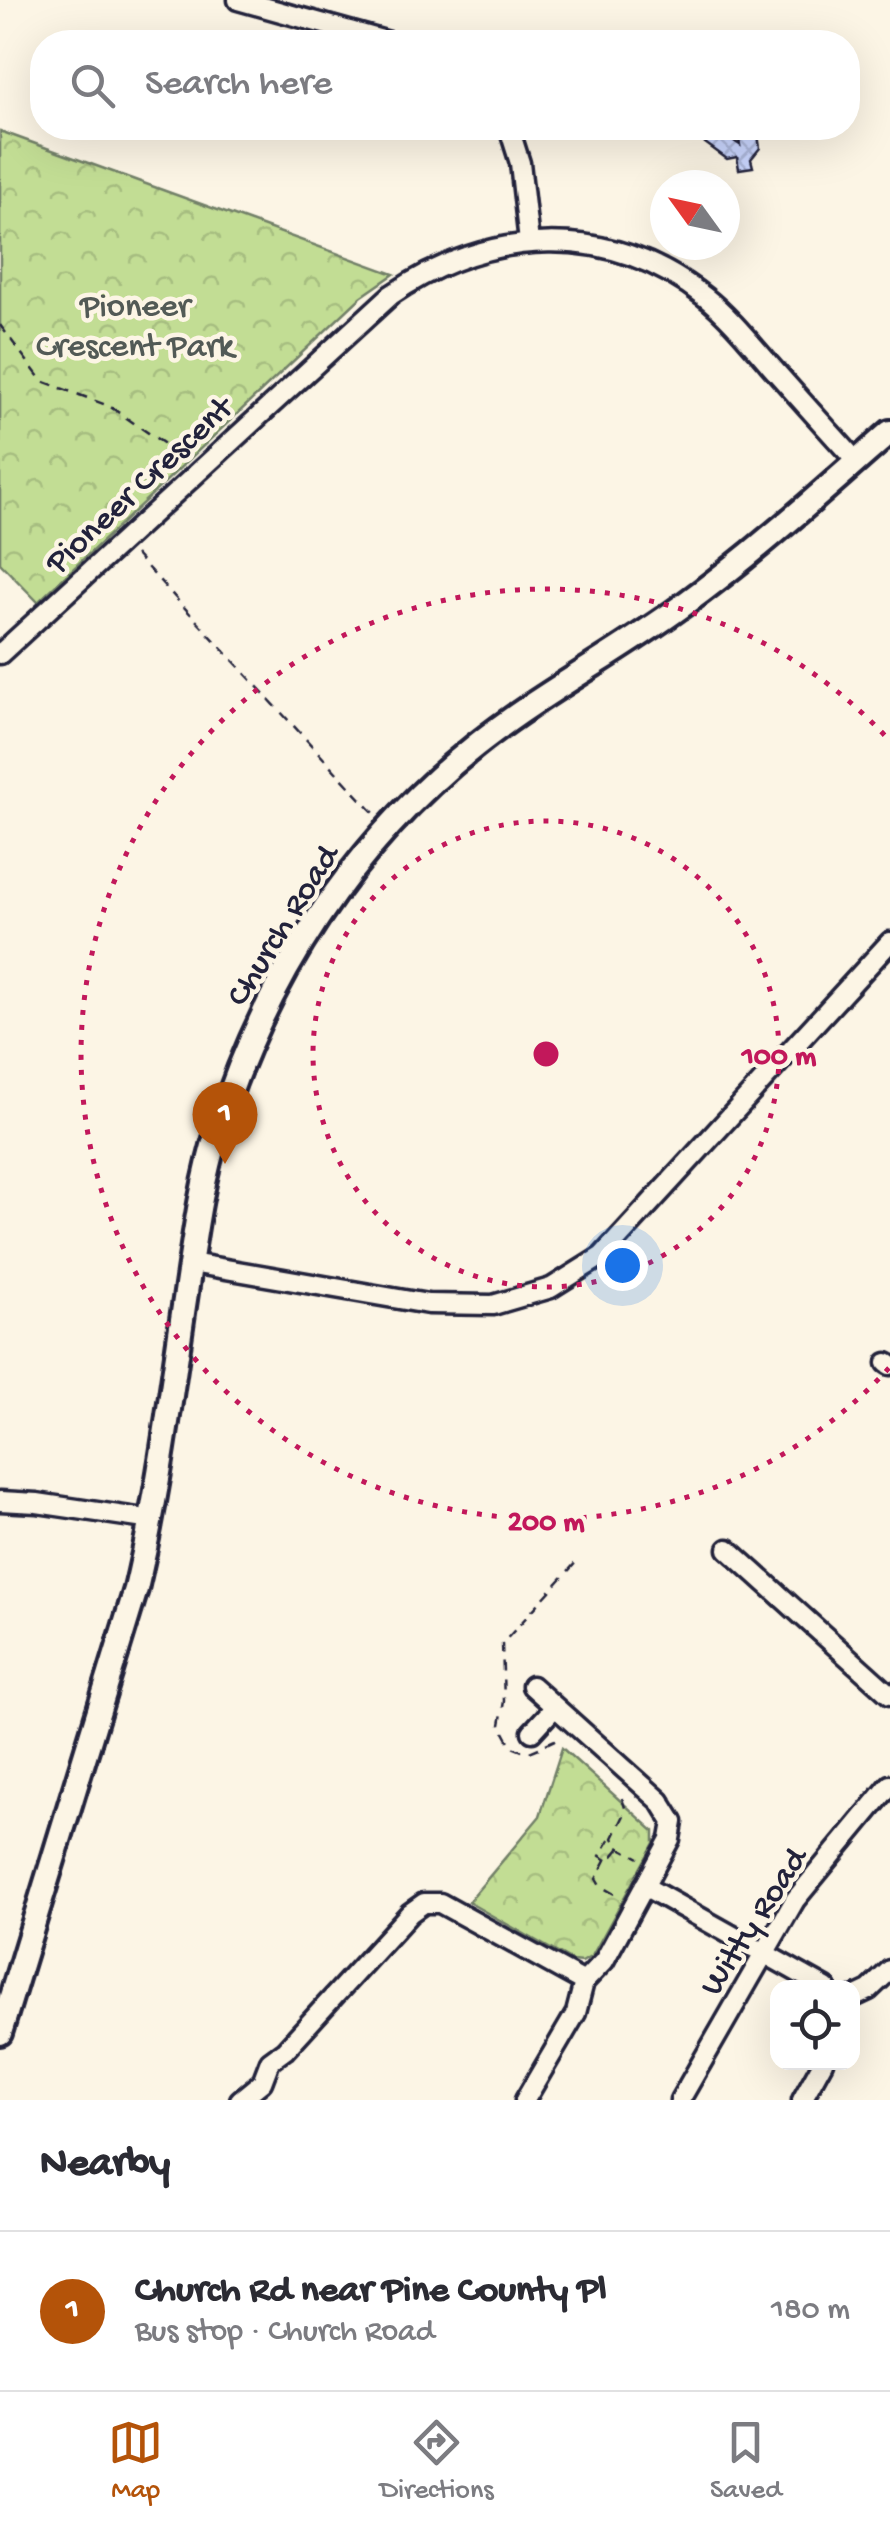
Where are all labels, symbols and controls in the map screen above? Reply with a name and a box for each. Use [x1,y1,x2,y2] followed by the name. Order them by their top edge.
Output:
[30,30,860,140] search box
[65,58,120,113] icon: search
[145,63,332,107] text: Search here
[650,170,740,260] north arrow
[36,288,237,369] park label: Pioneer Crescent Park
[38,388,245,585] street label: Pioneer Crescent
[219,837,352,1015] street label: Church Road
[528,1036,564,1072] centre of rings
[741,1041,817,1076] text: 100 m
[192,1082,258,1164] pin: 1
[597,1240,648,1291] your location
[507,1507,585,1542] text: 200 m
[693,1839,820,2005] street label: Witty Road
[770,1980,860,2070] map controls
[770,1980,860,2070] button: locate
[40,2141,170,2190] text: Nearby
[135,2270,607,2314] text: Church Rd near Pine County Pl
[66,2292,79,2330] text: 1
[771,2292,850,2330] text: 180 m
[135,2314,435,2352] text: Bus stop · Church Road
[108,2415,163,2508] tab: Map
[380,2415,494,2508] tab: Directions
[710,2415,782,2508] tab: Saved

